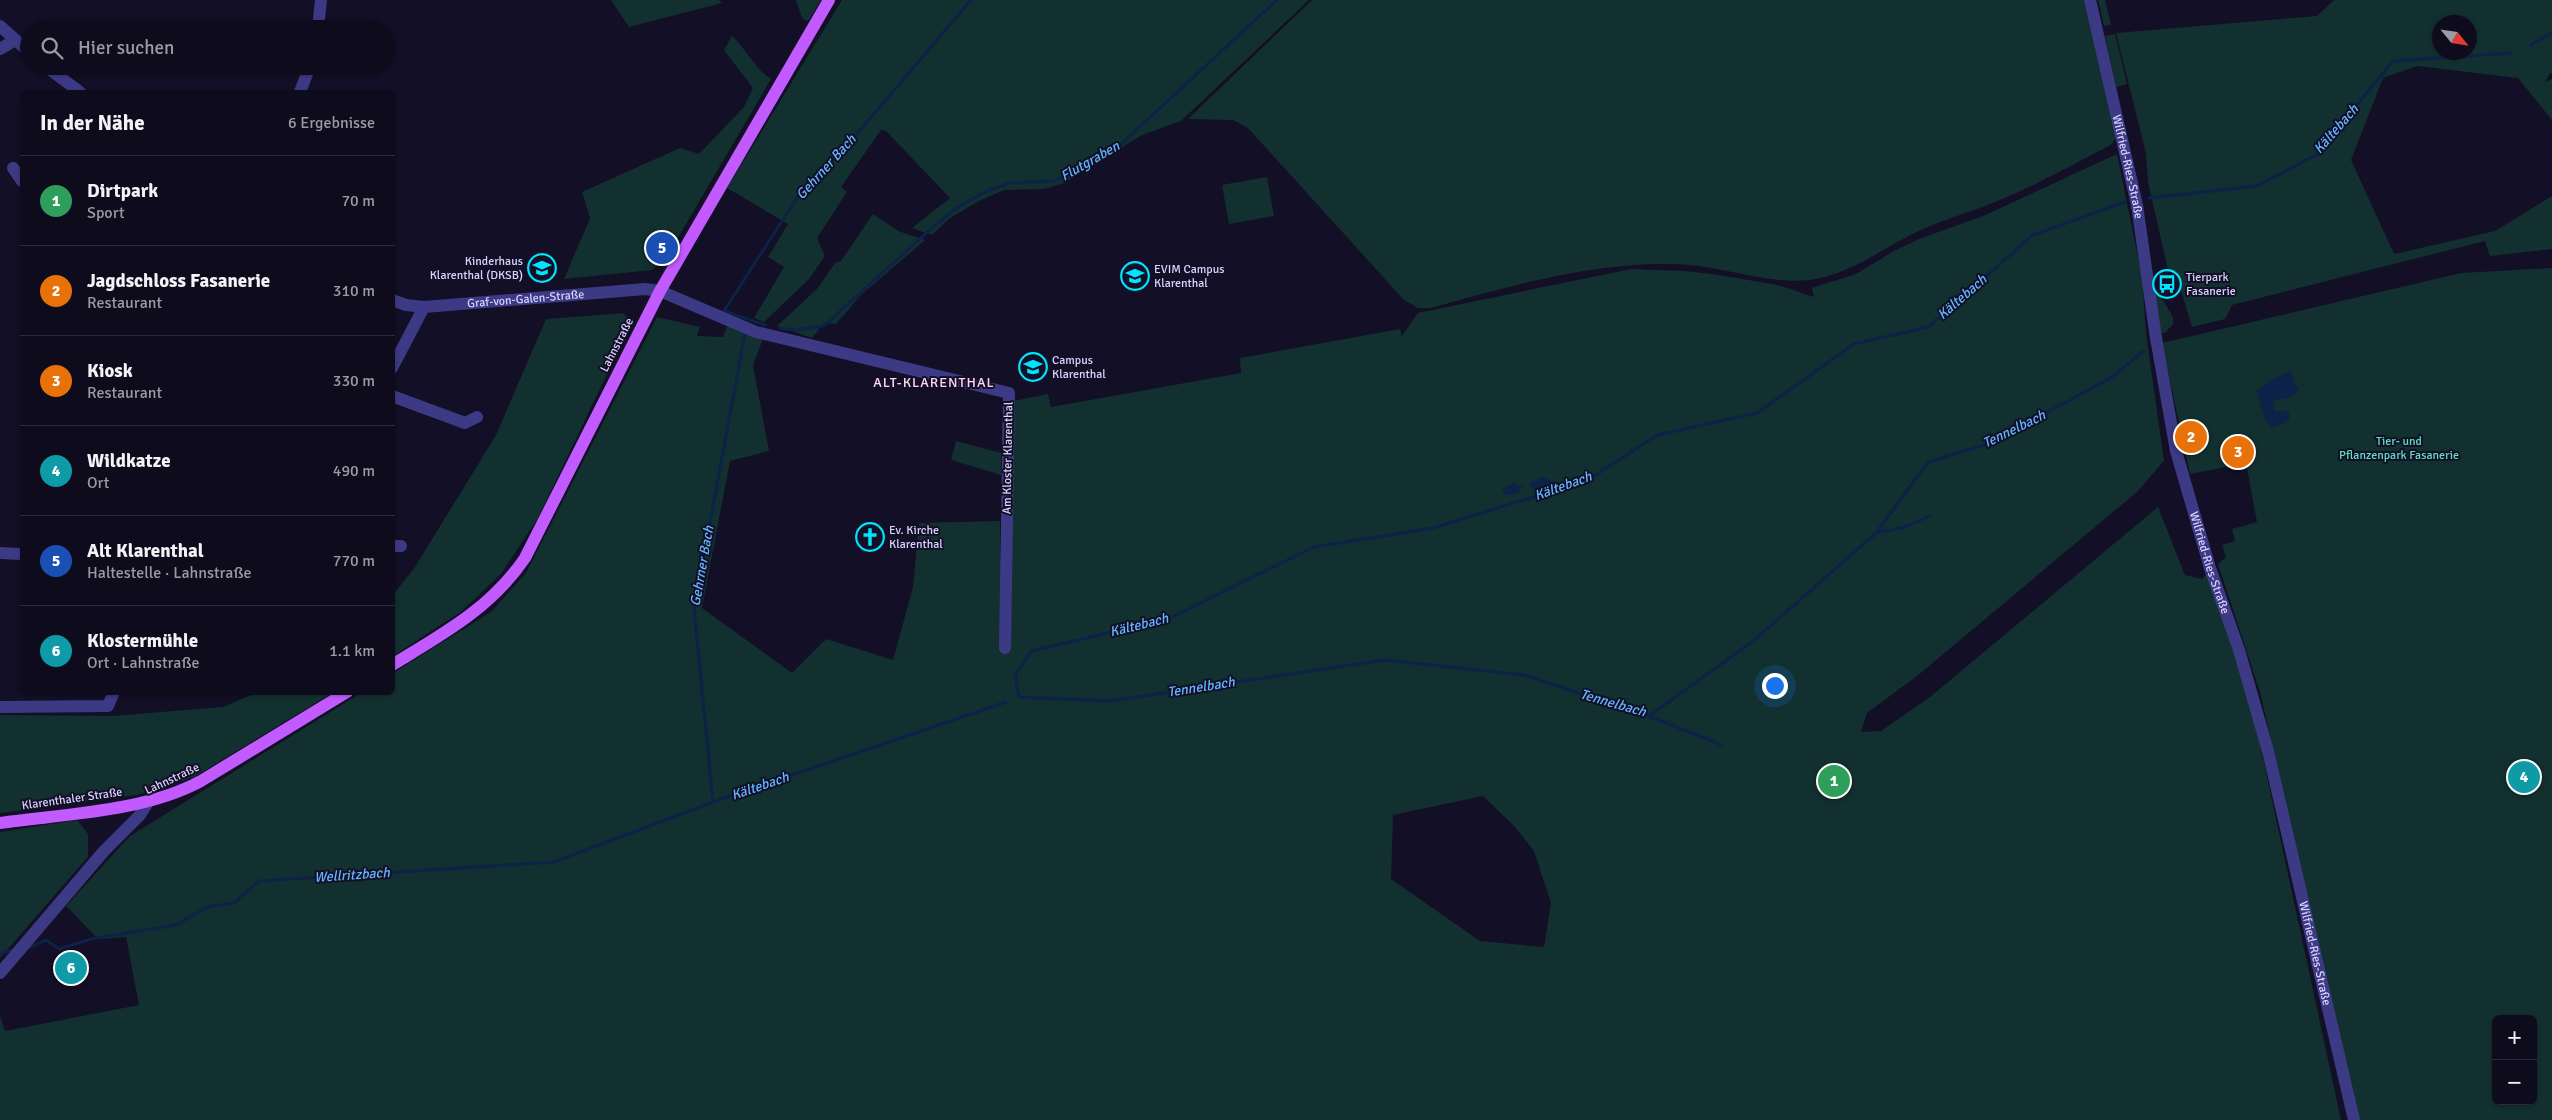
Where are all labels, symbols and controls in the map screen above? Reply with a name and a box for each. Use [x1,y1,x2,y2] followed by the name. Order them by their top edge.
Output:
[2432,15,2477,60] north arrow
[20,20,395,75] search box
[38,34,66,62] icon: search
[78,36,174,60] text: Hier suchen
[2310,101,2362,157] water label: Kältebach
[40,110,145,136] text: In der Nähe
[288,113,375,133] text: 6 Ergebnisse
[2109,113,2146,220] street label: Wilfried-Ries-Straße
[792,131,860,203] water label: Gehrner Bach
[1057,137,1123,185] water label: Flutgraben
[87,179,158,203] text: Dirtpark
[52,191,60,211] text: 1
[341,191,375,211] text: 70 m
[87,203,125,223] text: Sport
[646,229,678,267] pin: 5
[527,253,557,283] school or university icon: Kinderhaus Klarenthal (DKSB)
[430,254,523,283] place label: Kinderhaus Klarenthal (DKSB)
[1120,261,1150,291] school or university icon: EVIM Campus Klarenthal
[1154,262,1225,291] place label: EVIM Campus Klarenthal
[87,269,270,293] text: Jagdschloss Fasanerie
[2152,269,2182,299] bus stop icon: Tierpark Fasanerie
[2186,270,2236,299] place label: Tierpark Fasanerie
[1934,271,1990,323] water label: Kältebach
[52,281,60,301] text: 2
[333,281,375,301] text: 310 m
[467,286,585,311] street label: Graf-von-Galen-Straße
[87,293,162,313] text: Restaurant
[597,315,637,375] street label: Lahnstraße
[1018,352,1048,382] school or university icon: Campus Klarenthal
[1052,353,1106,382] place label: Campus Klarenthal
[87,359,133,383] text: Kiosk
[52,371,60,391] text: 3
[333,371,375,391] text: 330 m
[873,374,995,391] district label: ALT-KLARENTHAL
[87,383,162,403] text: Restaurant
[1000,401,1016,514] street label: Am Kloster Klarenthal
[1980,406,2049,451] water label: Tennelbach
[2175,418,2207,456] pin: 2
[2222,433,2254,471] pin: 3
[2339,434,2459,463] park label: Tier- und Pflanzenpark Fasanerie
[87,449,171,473] text: Wildkatze
[52,461,60,481] text: 4
[333,461,375,481] text: 490 m
[1532,468,1594,504] water label: Kältebach
[87,473,109,493] text: Ort
[2186,510,2233,616] street label: Wilfried-Ries-Straße
[855,522,885,552] church icon: Ev. Kirche Klarenthal
[889,523,943,552] place label: Ev. Kirche Klarenthal
[687,524,718,608] water label: Gehrner Bach
[87,539,204,563] text: Alt Klarenthal
[52,551,60,571] text: 5
[333,551,375,571] text: 770 m
[87,563,252,583] text: Haltestelle · Lahnstraße
[1108,609,1170,640] water label: Kältebach
[87,629,198,653] text: Klostermühle
[52,641,60,661] text: 6
[329,641,375,661] text: 1.1 km
[87,653,200,673] text: Ort · Lahnstraße
[1166,673,1236,701] water label: Tennelbach
[1762,673,1788,699] your location
[1578,685,1648,721] water label: Tennelbach
[2508,758,2540,796] pin: 4
[142,760,202,798] street label: Lahnstraße
[1818,762,1850,800] pin: 1
[729,768,791,804] water label: Kältebach
[21,785,123,813] street label: Klarenthaler Straße
[314,864,391,886] water label: Wellritzbach
[2296,900,2335,1007] street label: Wilfried-Ries-Straße
[55,949,87,987] pin: 6
[2492,1015,2537,1105] map controls
[2492,1015,2537,1060] button: +
[2492,1060,2537,1105] button: −

